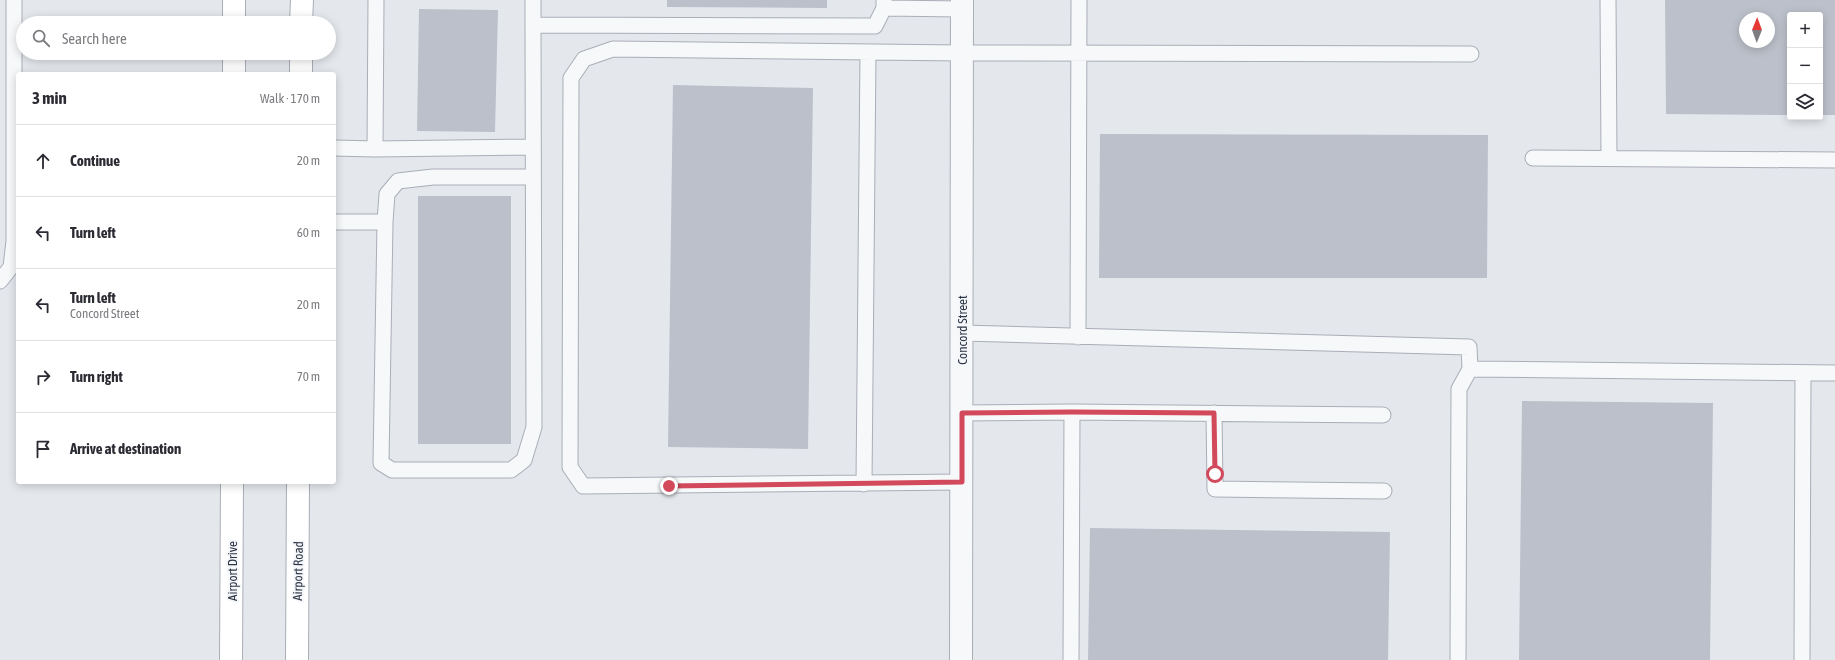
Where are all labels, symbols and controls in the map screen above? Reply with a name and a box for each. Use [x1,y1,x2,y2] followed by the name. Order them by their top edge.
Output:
[1739,12,1775,48] north arrow
[1787,12,1823,120] map controls
[1787,12,1823,48] button: +
[16,16,336,60] search box
[30,27,52,49] icon: search
[62,30,127,47] text: Search here
[1787,48,1823,84] button: −
[1787,84,1823,120] button: layers
[32,88,67,108] text: 3 min
[260,91,320,106] text: Walk · 170 m
[32,150,54,172] icon: ahead
[70,152,120,169] text: Continue
[297,153,320,168] text: 20 m
[32,222,54,244] icon: left
[70,224,116,241] text: Turn left
[297,225,320,240] text: 60 m
[70,289,116,306] text: Turn left
[32,294,54,316] icon: left
[955,295,970,365] street label: Concord Street
[297,297,320,312] text: 20 m
[70,306,140,321] text: Concord Street
[32,366,54,388] icon: right
[70,368,123,385] text: Turn right
[297,369,320,384] text: 70 m
[32,438,54,460] icon: arrive
[70,440,181,457] text: Arrive at destination
[1206,465,1224,483] route start
[660,477,678,495] route end
[225,541,240,601] street label: Airport Drive
[290,541,306,601] street label: Airport Road

